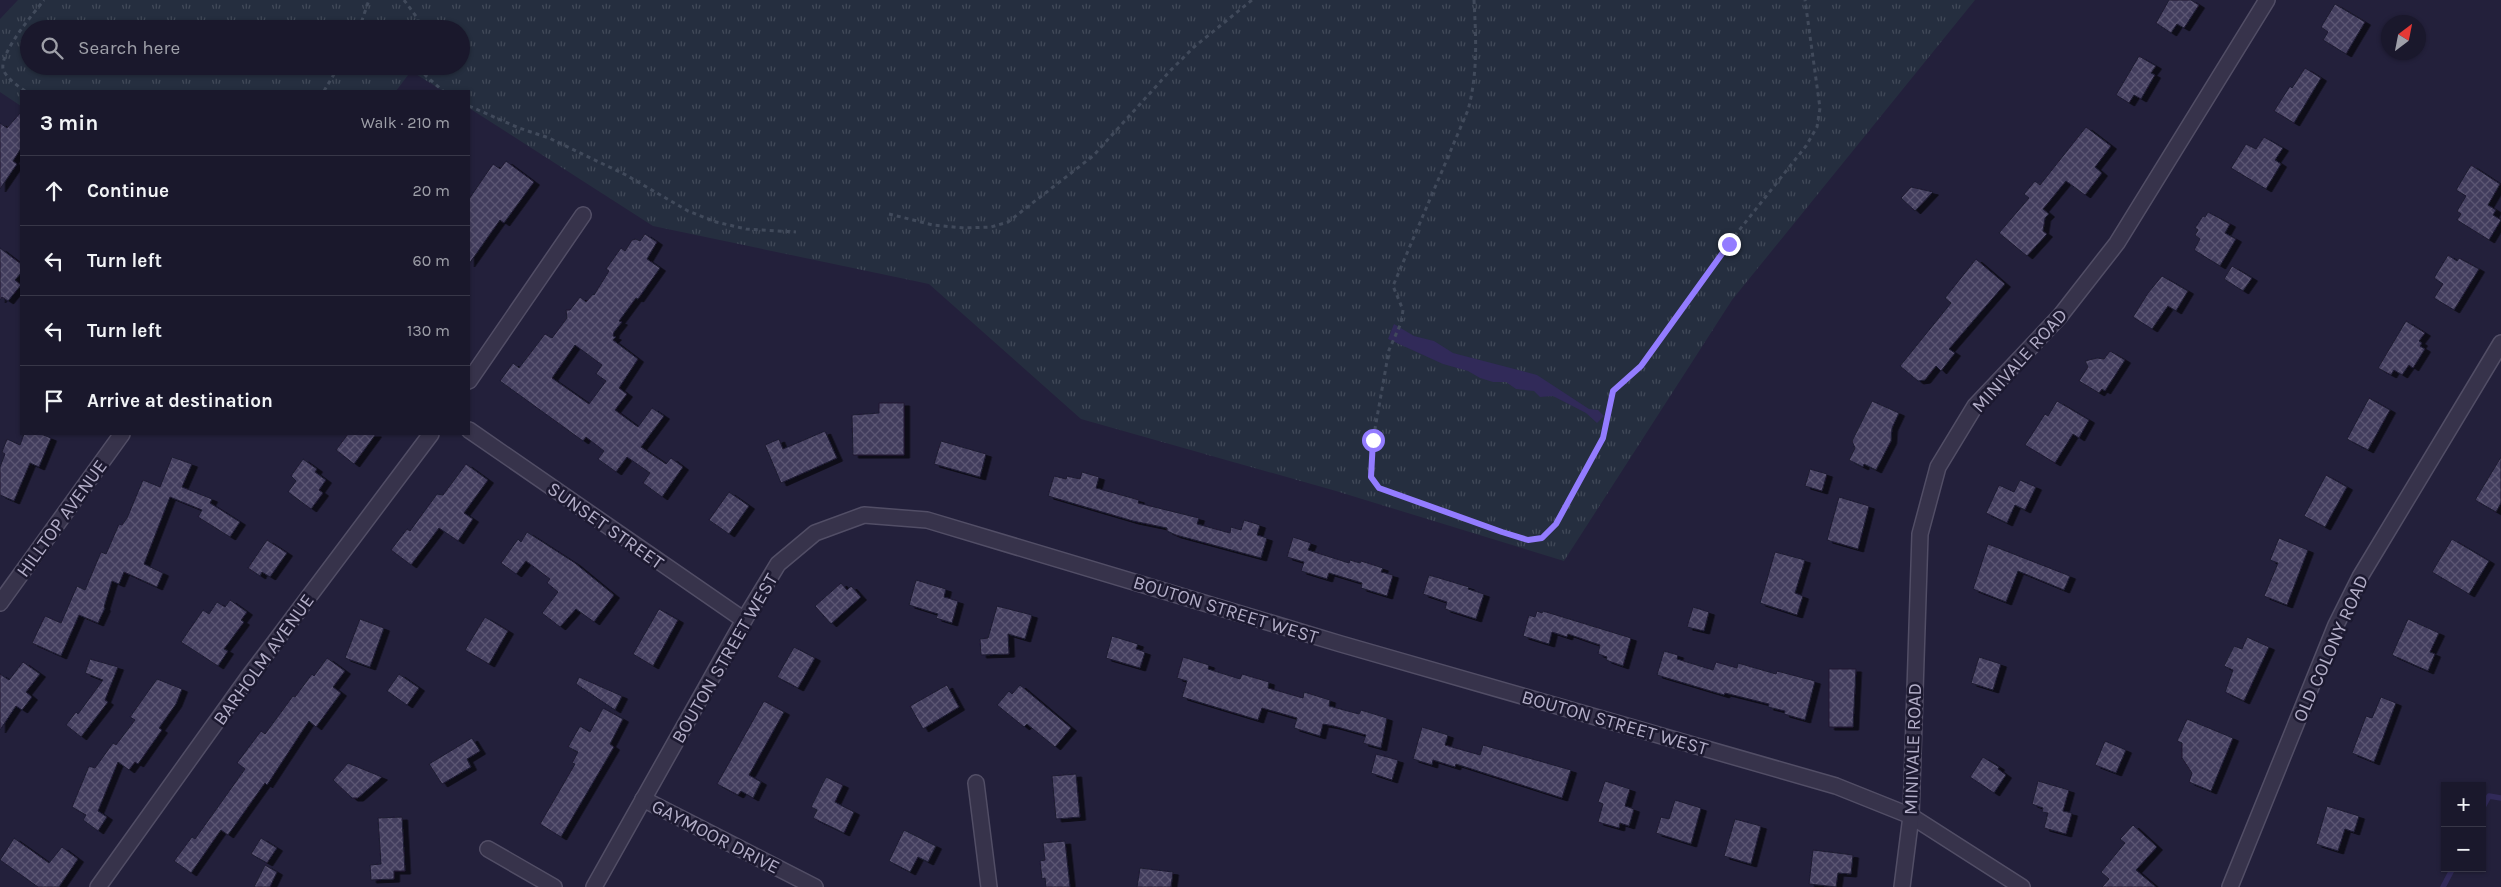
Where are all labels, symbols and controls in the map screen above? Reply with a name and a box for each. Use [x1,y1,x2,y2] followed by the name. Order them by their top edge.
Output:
[2381,15,2426,60] north arrow
[20,20,470,75] search box
[38,34,66,62] icon: search
[78,37,180,59] text: Search here
[40,111,98,135] text: 3 min
[361,113,450,132] text: Walk · 210 m
[40,177,68,205] icon: ahead
[87,180,169,202] text: Continue
[412,181,450,200] text: 20 m
[1718,233,1741,256] route end
[40,247,68,275] icon: left
[87,250,162,272] text: Turn left
[413,251,450,270] text: 60 m
[1967,304,2072,417] street label: MINIVALE ROAD
[40,317,68,345] icon: left
[87,320,162,342] text: Turn left
[407,321,450,340] text: 130 m
[40,387,68,415] icon: arrive
[87,390,273,412] text: Arrive at destination
[1362,429,1385,452] route start
[12,456,112,581] street label: HILLTOP AVENUE
[543,478,668,574] street label: SUNSET STREET
[667,569,783,747] street label: BOUTON STREET WEST
[1130,571,1321,649] street label: BOUTON STREET WEST
[2289,572,2373,725] street label: OLD COLONY ROAD
[209,590,319,729] street label: BARHOLM AVENUE
[1900,683,1926,815] street label: MINIVALE ROAD
[1519,686,1711,760] street label: BOUTON STREET WEST
[2441,782,2486,872] map controls
[2441,782,2486,827] button: +
[648,795,783,879] street label: GAYMOOR DRIVE
[2441,827,2486,872] button: −

